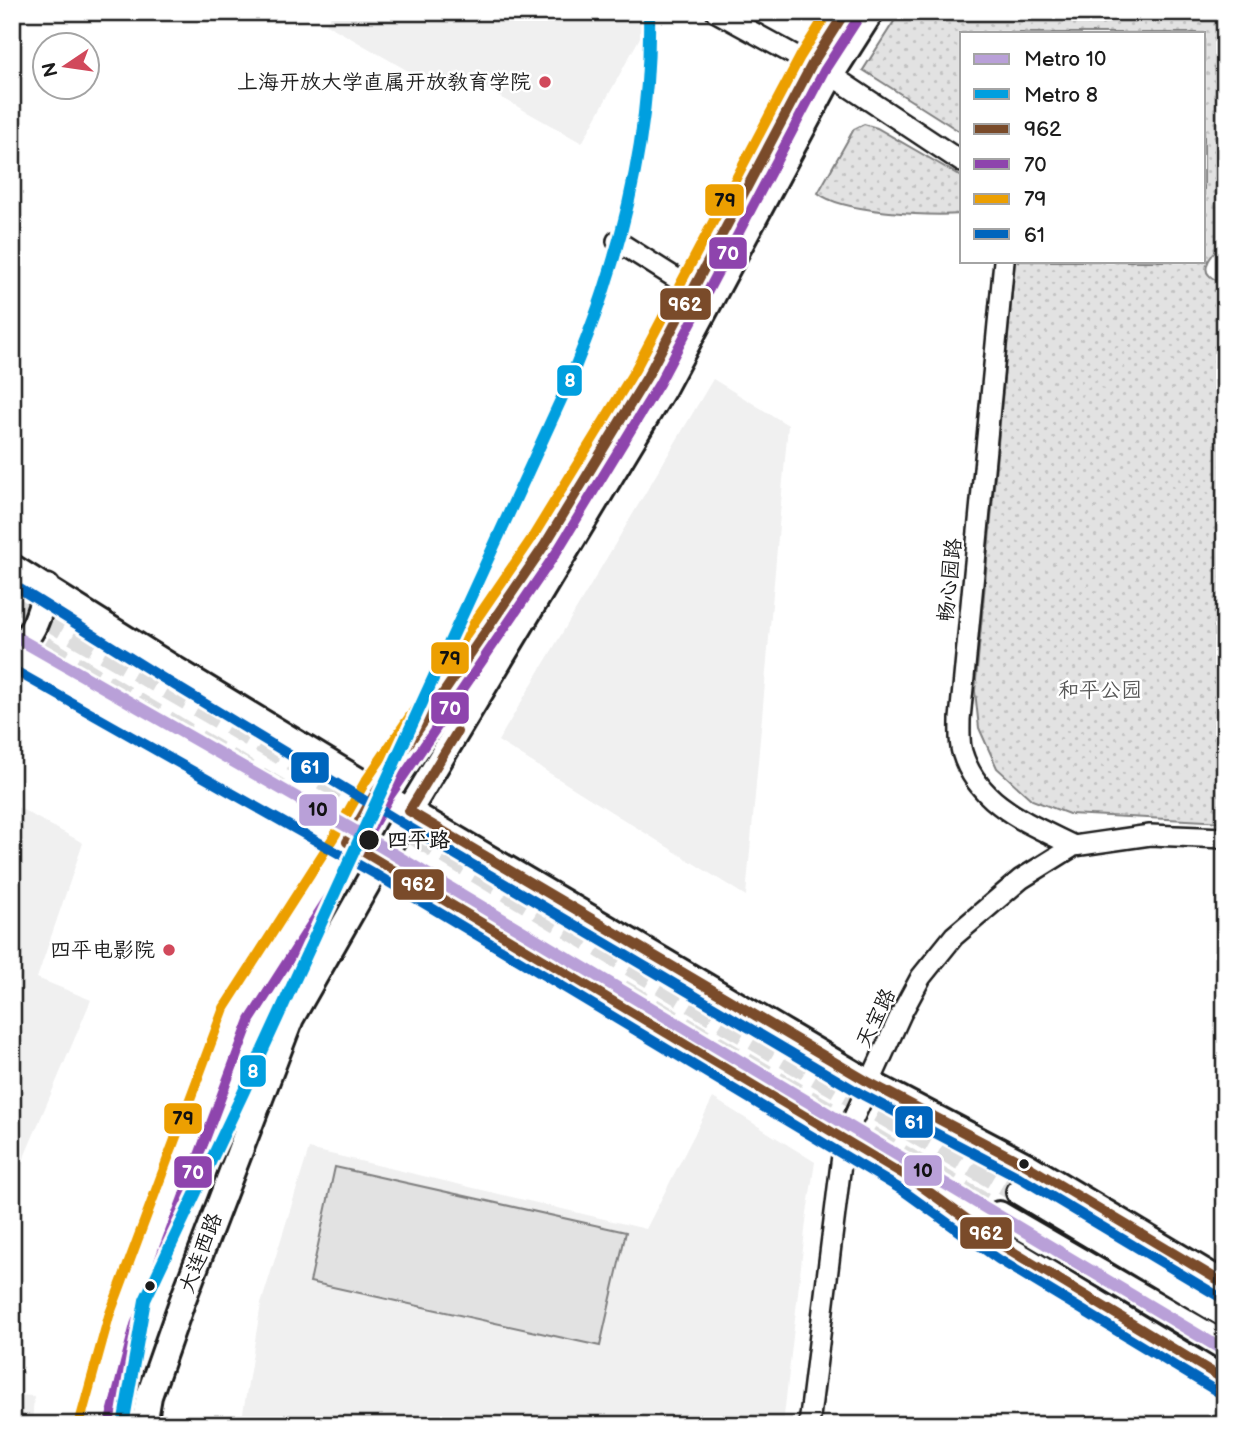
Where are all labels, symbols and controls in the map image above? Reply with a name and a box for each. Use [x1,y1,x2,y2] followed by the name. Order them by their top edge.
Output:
[32,32,102,102] north arrow
[960,32,1206,262] legend
[1024,47,1106,72] text: Metro 10
[38,60,64,79] text: N
[237,70,531,95] place label: 上海开放大学直属开放教育学院
[537,74,553,90] marker: 上海开放大学直属开放教育学院
[1024,83,1098,108] text: Metro 8
[1024,117,1062,142] text: 962
[1024,153,1047,178] text: 70
[704,183,745,217] line badge: 79
[1024,187,1046,212] text: 79
[714,190,736,213] text: 79
[1024,223,1045,248] text: 61
[708,236,748,270] line badge: 70
[717,243,739,266] text: 70
[659,287,712,321] line badge: 962
[668,294,703,317] text: 962
[556,364,583,397] line badge: 8
[564,370,576,393] text: 8
[933,537,967,623] street label: 畅心园路
[430,641,470,675] line badge: 79
[439,648,461,671] text: 79
[1058,678,1142,703] park label: 和平公园
[430,691,470,725] line badge: 70
[439,698,461,721] text: 70
[290,751,330,784] line badge: 61
[300,757,320,780] text: 61
[298,793,338,827] line badge: 10
[308,799,328,822] text: 10
[357,828,381,852] marker: 四平路
[387,828,450,853] place label: 四平路
[392,868,445,901] line badge: 962
[401,874,436,897] text: 962
[50,938,155,963] place label: 四平电影院
[161,942,177,958] marker: 四平电影院
[851,984,901,1052] street label: 天宝路
[239,1054,267,1088] line badge: 8
[247,1061,259,1084] text: 8
[163,1102,203,1135] line badge: 79
[894,1105,934,1139] line badge: 61
[172,1108,194,1131] text: 79
[904,1112,924,1135] text: 61
[903,1154,943,1187] line badge: 10
[173,1155,213,1189] line badge: 70
[1017,1157,1031,1171] unlabelled marker
[913,1160,933,1183] text: 10
[182,1162,204,1185] text: 70
[174,1209,228,1297] street label: 大连西路
[959,1216,1013,1250] line badge: 962
[969,1223,1004,1246] text: 962
[143,1279,157,1293] unlabelled marker

